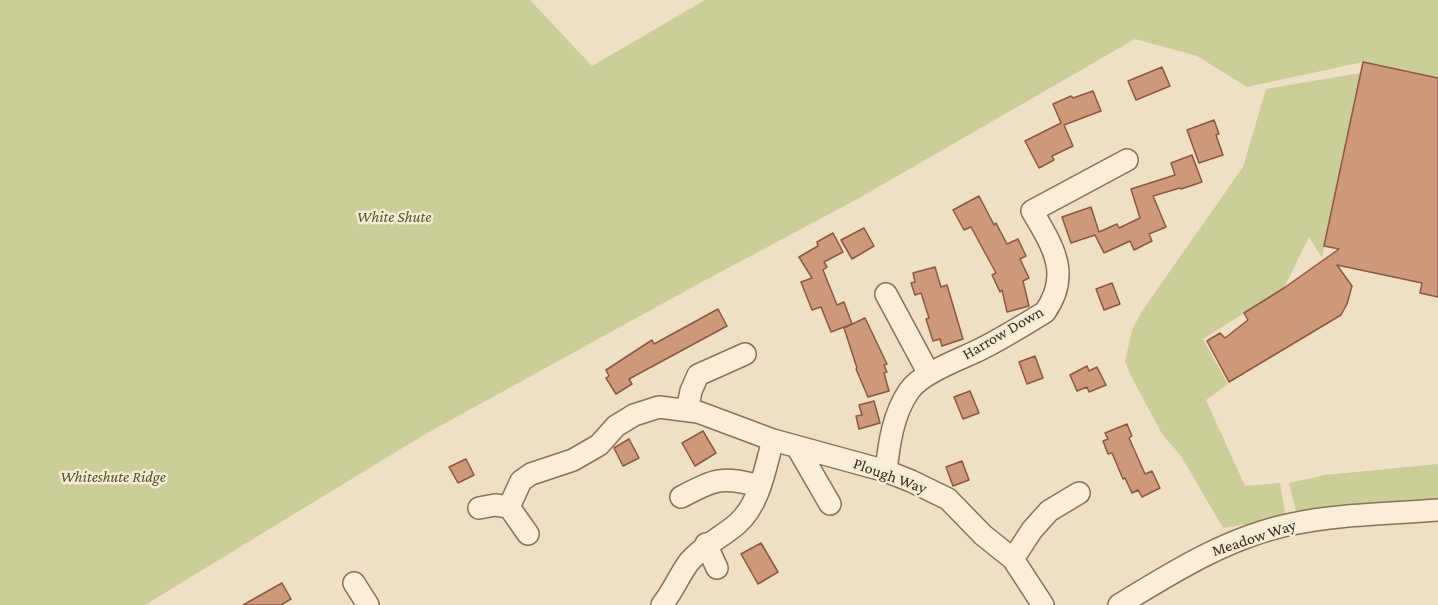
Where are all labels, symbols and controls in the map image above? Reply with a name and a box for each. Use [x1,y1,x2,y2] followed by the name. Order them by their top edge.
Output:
[357,207,431,227] park label: White Shute
[959,302,1047,364] street label: Harrow Down
[851,454,929,498] street label: Plough Way
[60,467,166,487] park label: Whiteshute Ridge
[1209,515,1299,561] street label: Meadow Way

